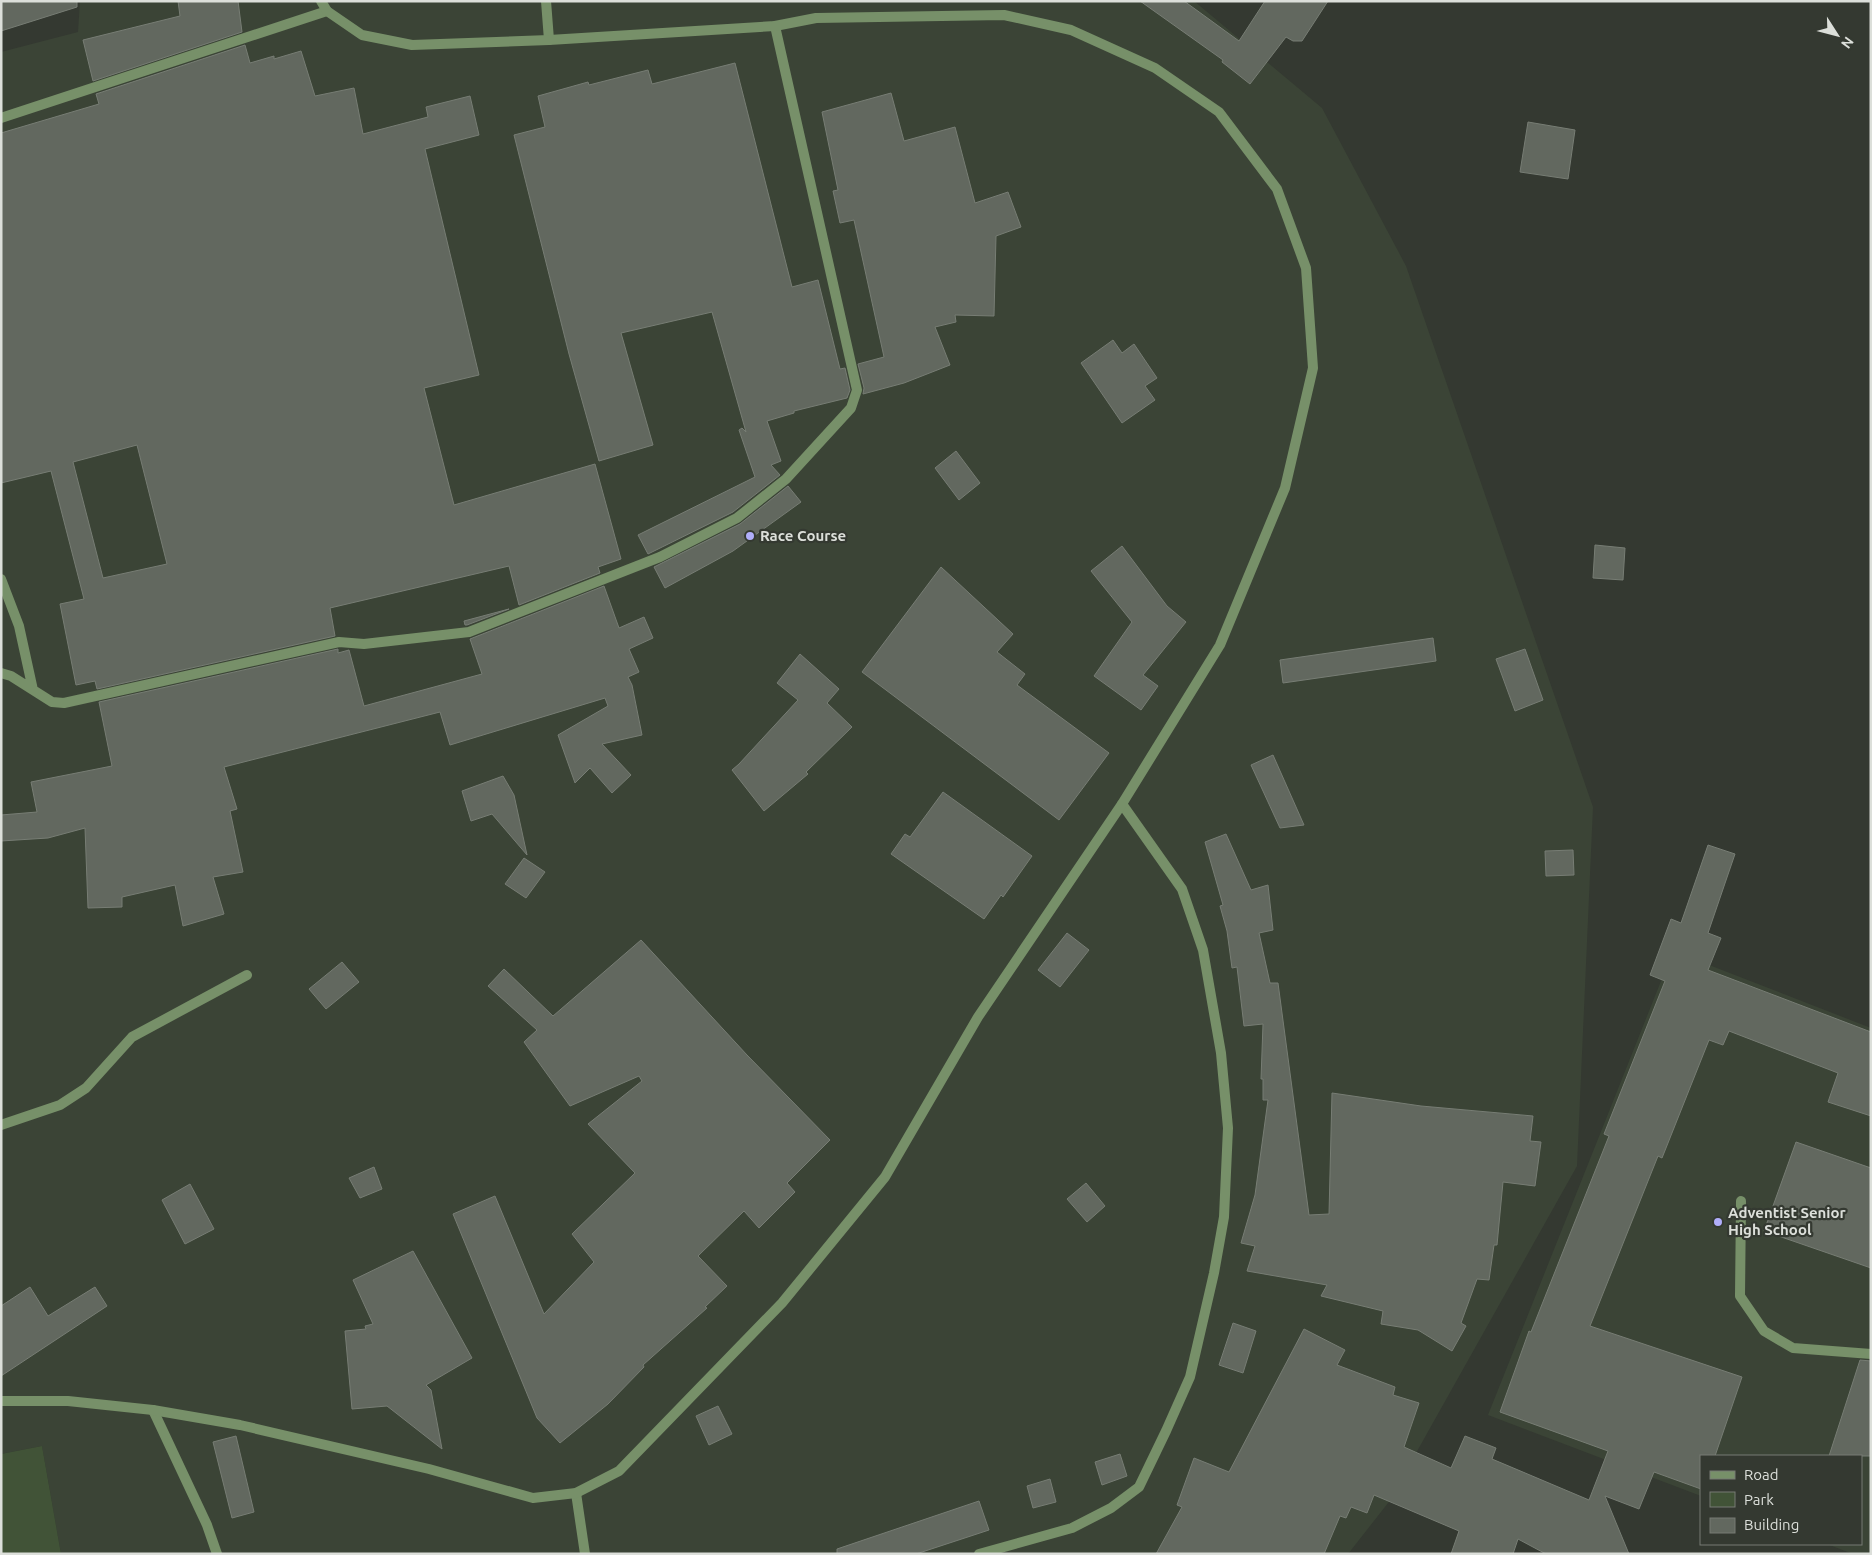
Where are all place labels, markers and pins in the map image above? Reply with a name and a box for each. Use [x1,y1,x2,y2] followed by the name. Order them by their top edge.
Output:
[760,527,846,544] place label: Race Course
[744,530,756,542] marker: Race Course
[1728,1204,1847,1238] place label: Adventist Senior High School
[1712,1216,1724,1228] marker: Adventist Senior High School

